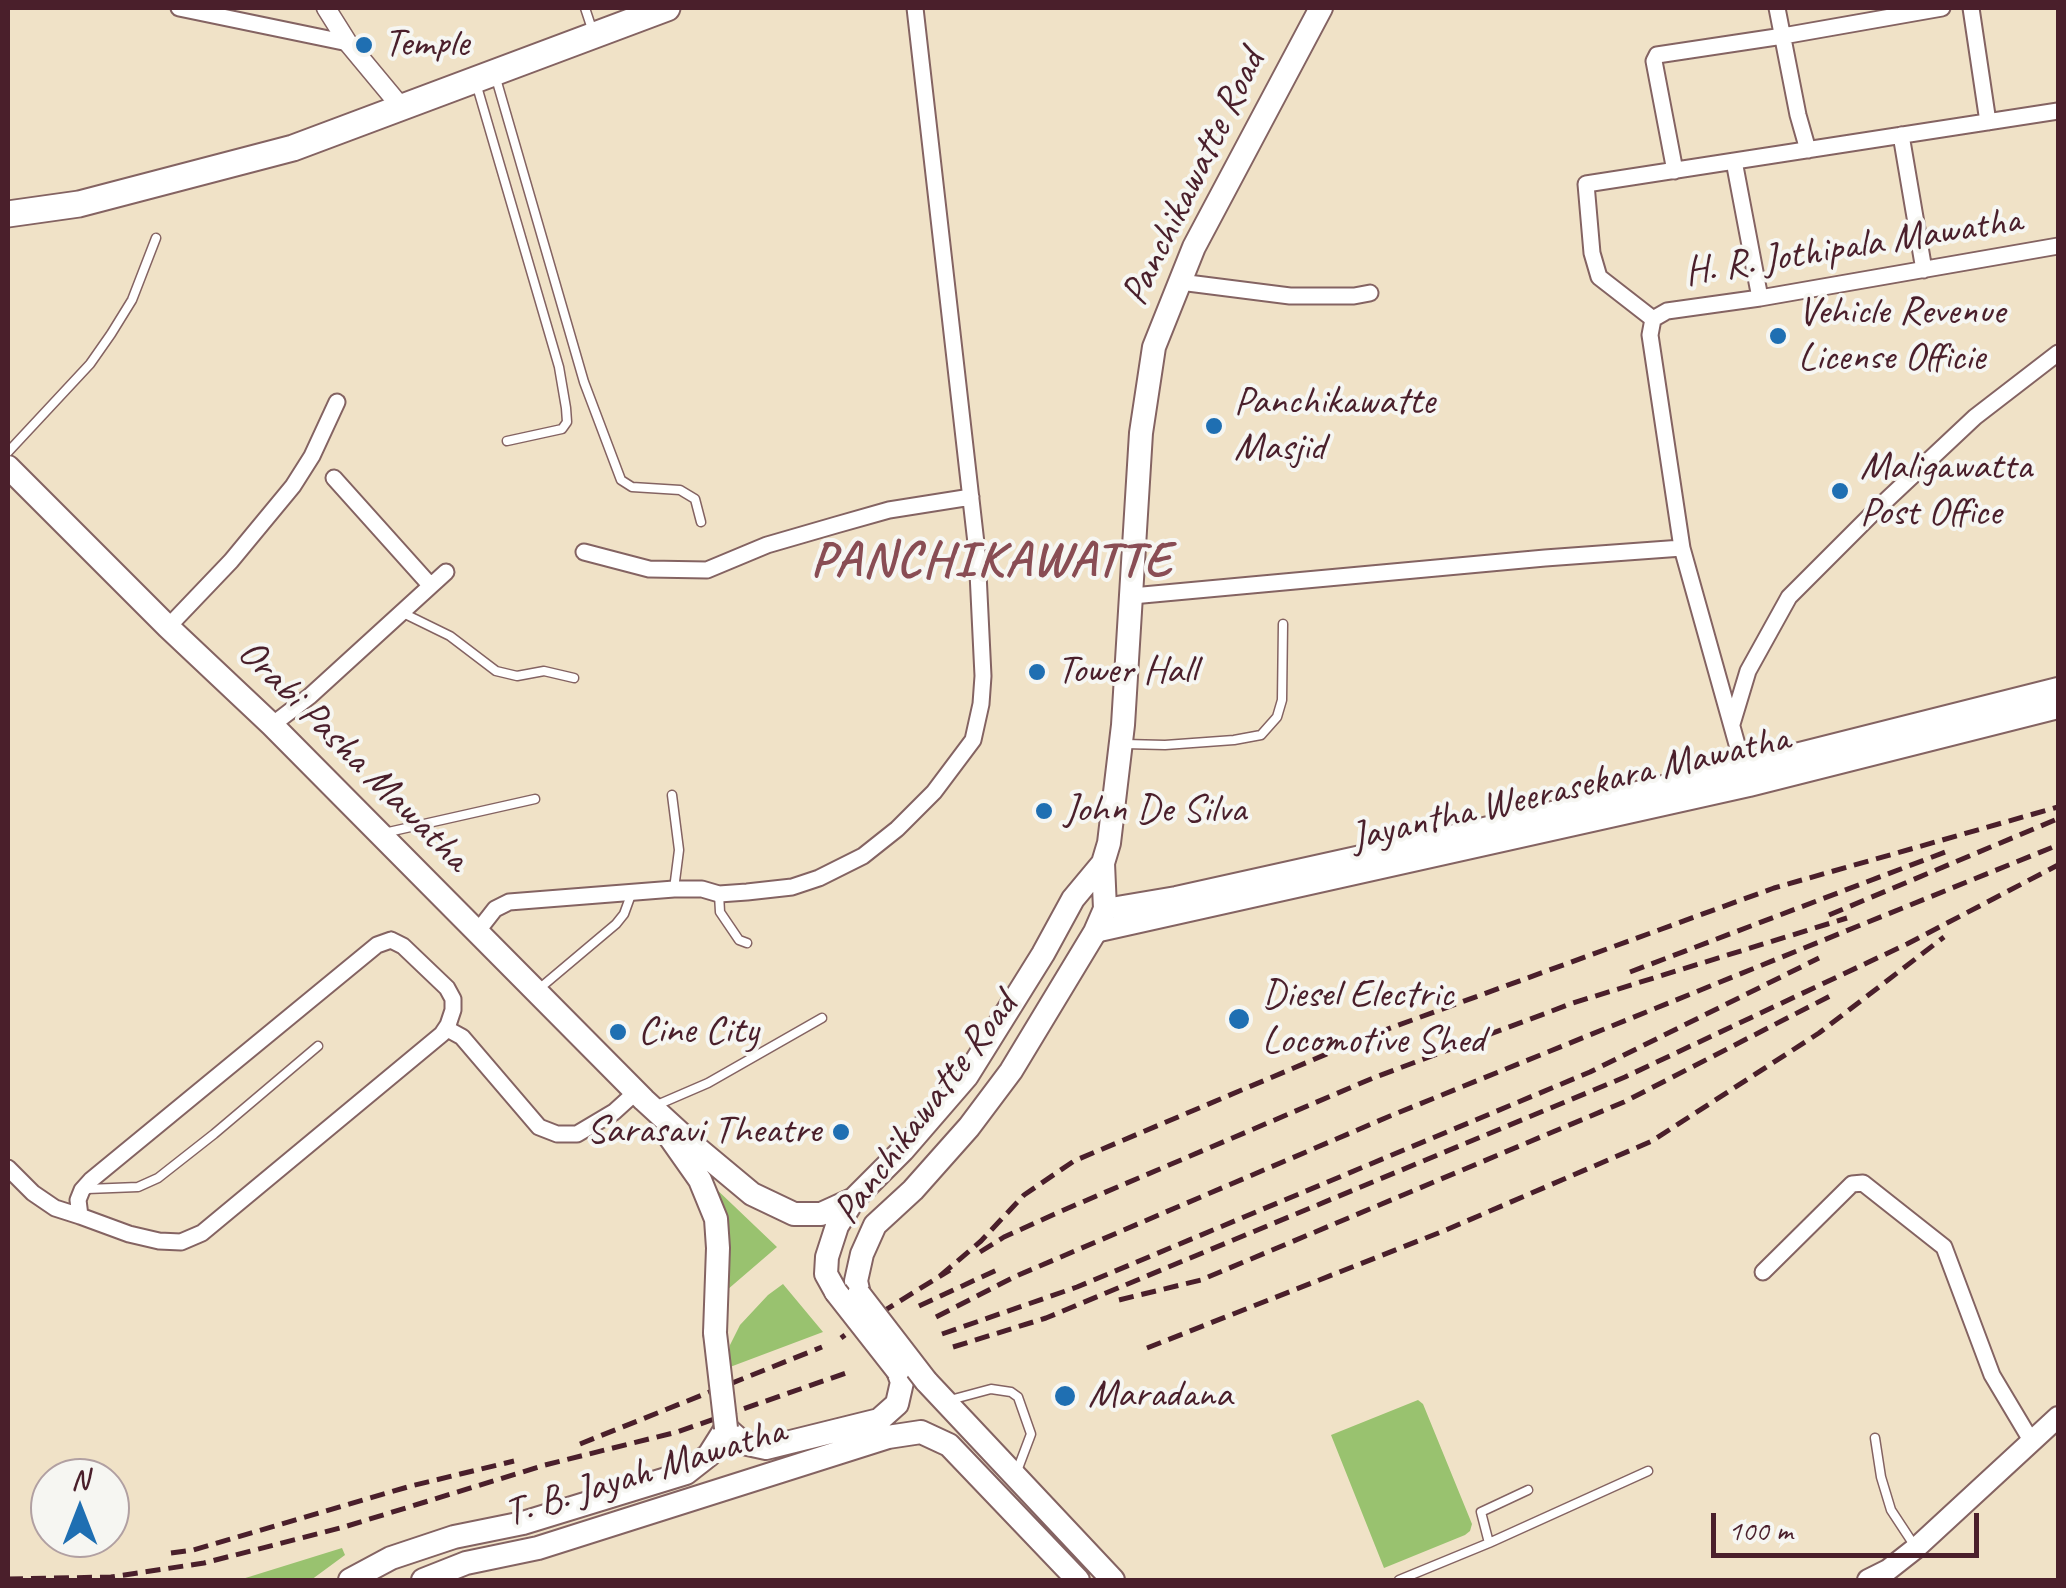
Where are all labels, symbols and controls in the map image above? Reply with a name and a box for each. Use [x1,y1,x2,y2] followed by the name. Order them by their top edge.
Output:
[384,21,469,69] place label: Temple
[353,34,375,56] marker: Temple
[1112,43,1276,313] street label: Panchikawatte Road
[1681,197,2025,297] street label: H. R. Jothipala Mawatha
[1798,289,2005,383] place label: Vehicle Revenue License Officie
[1767,325,1789,347] marker: Vehicle Revenue License Officie
[1234,379,1435,473] place label: Panchikawatte Masjid
[1203,415,1225,437] marker: Panchikawatte Masjid
[1860,444,2032,538] place label: Maligawatta Post Office
[1829,480,1851,502] marker: Maligawatta Post Office
[815,532,1169,592] district label: PANCHIKAWATTE
[227,630,479,882] street label: Orabi Pasha Mawatha
[1057,648,1197,696] place label: Tower Hall
[1026,661,1048,683] marker: Tower Hall
[1346,715,1794,863] street label: Jayantha Weerasekara Mawatha
[1064,787,1246,835] place label: John De Silva
[1033,800,1055,822] marker: John De Silva
[1262,972,1485,1066] place label: Diesel Electric Locomotive Shed
[823,984,1029,1234] street label: Panchikawatte Road
[1226,1006,1252,1032] marker: Diesel Electric Locomotive Shed
[638,1008,758,1056] place label: Cine City
[607,1021,629,1043] marker: Cine City
[586,1108,821,1156] place label: Sarasavi Theatre
[830,1121,852,1143] marker: Sarasavi Theatre
[1088,1372,1232,1420] place label: Maradana
[1052,1383,1078,1409] marker: Maradana
[499,1408,791,1538] street label: T. B. Jayah Mawatha
[30,1458,130,1558] north arrow
[71,1462,89,1497] text: N
[1716,1493,1984,1555] scale bar
[1728,1511,1793,1549] text: 100 m

